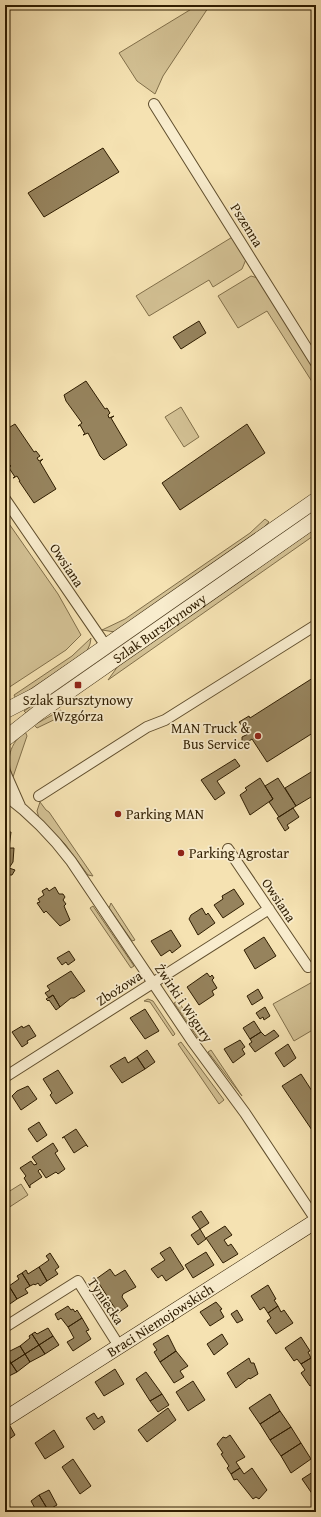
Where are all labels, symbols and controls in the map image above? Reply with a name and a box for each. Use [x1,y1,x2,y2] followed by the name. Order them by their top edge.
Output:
[226,199,268,251] street label: Pszenna
[45,539,89,591] street label: Owsiana
[108,589,210,668] street label: Szlak Bursztynowy
[73,680,83,690] marker: Szlak Bursztynowy Wzgórza
[23,690,133,726] place label: Szlak Bursztynowy Wzgórza
[171,718,251,754] place label: MAN Truck & Bus Service
[253,731,263,741] marker: MAN Truck & Bus Service
[126,804,204,824] place label: Parking MAN
[113,809,123,819] marker: Parking MAN
[189,843,289,863] place label: Parking Agrostar
[176,848,186,858] marker: Parking Agrostar
[257,874,301,926] street label: Owsiana
[150,960,218,1046] street label: Żwirki i Wigury
[92,965,146,1010] street label: Zbożowa
[83,1273,129,1329] street label: Tyniecka
[103,1279,218,1362] street label: Braci Niemojowskich

